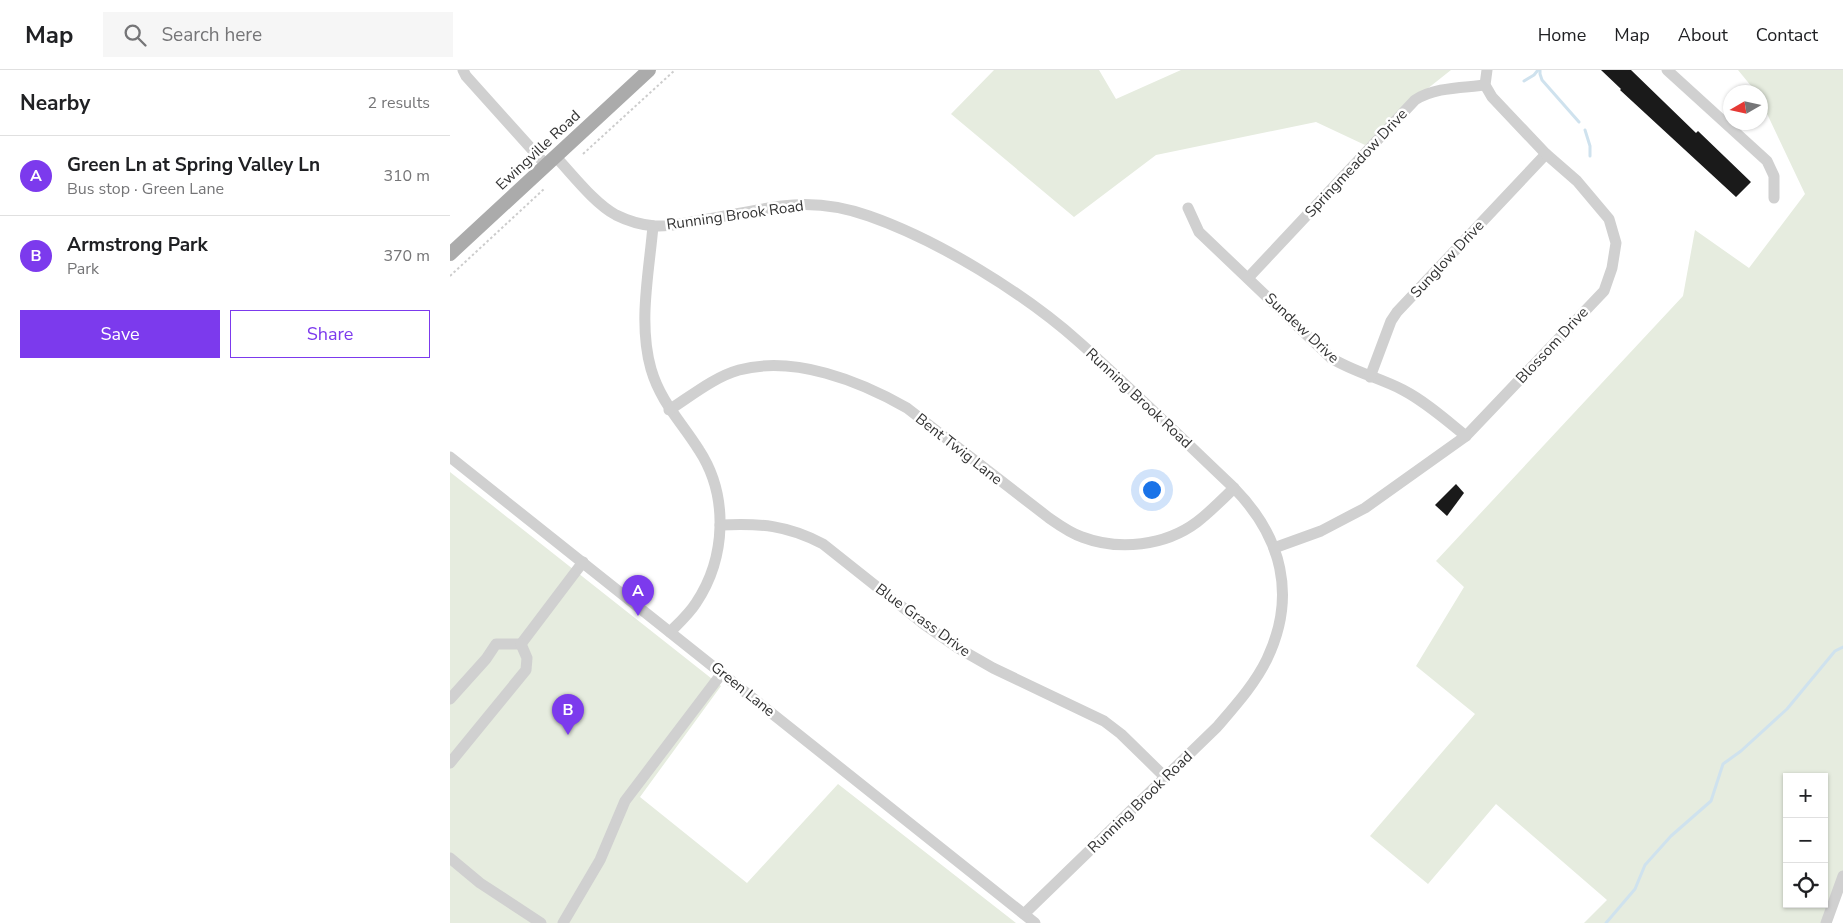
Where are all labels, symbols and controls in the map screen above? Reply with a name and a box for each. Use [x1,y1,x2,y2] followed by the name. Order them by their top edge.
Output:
[103,12,453,57] search box
[25,19,73,51] text: Map
[121,21,149,49] icon: search
[161,22,262,48] text: Search here
[1538,23,1586,47] text: Home
[1614,23,1650,47] text: Map
[1678,23,1728,47] text: About
[1756,23,1818,47] text: Contact
[1723,85,1768,130] north arrow
[20,89,90,117] text: Nearby
[368,92,430,114] text: 2 results
[1300,104,1412,222] street label: Springmeadow Drive
[491,106,585,194] street label: Ewingville Road
[67,152,320,178] text: Green Ln at Spring Valley Ln
[30,165,42,187] text: A
[383,165,430,187] text: 310 m
[67,178,224,200] text: Bus stop · Green Lane
[665,195,805,235] street label: Running Brook Road
[1406,216,1488,302] street label: Sunglow Drive
[67,232,208,258] text: Armstrong Park
[30,245,42,267] text: B
[383,245,430,267] text: 370 m
[67,258,99,280] text: Park
[1260,288,1344,368] street label: Sundew Drive
[1511,302,1593,388] street label: Blossom Drive
[20,310,220,358] button: Save
[230,310,430,358] button: Share
[1082,343,1196,453] street label: Running Brook Road
[911,409,1007,489] street label: Bent Twig Lane
[1139,477,1165,503] your location
[622,575,654,616] pin: A
[871,579,975,661] street label: Blue Grass Drive
[707,657,779,721] street label: Green Lane
[552,694,584,735] pin: B
[1083,747,1197,857] street label: Running Brook Road
[1783,773,1828,908] map controls
[1783,773,1828,818] button: +
[1783,818,1828,863] button: −
[1783,863,1828,908] button: locate

